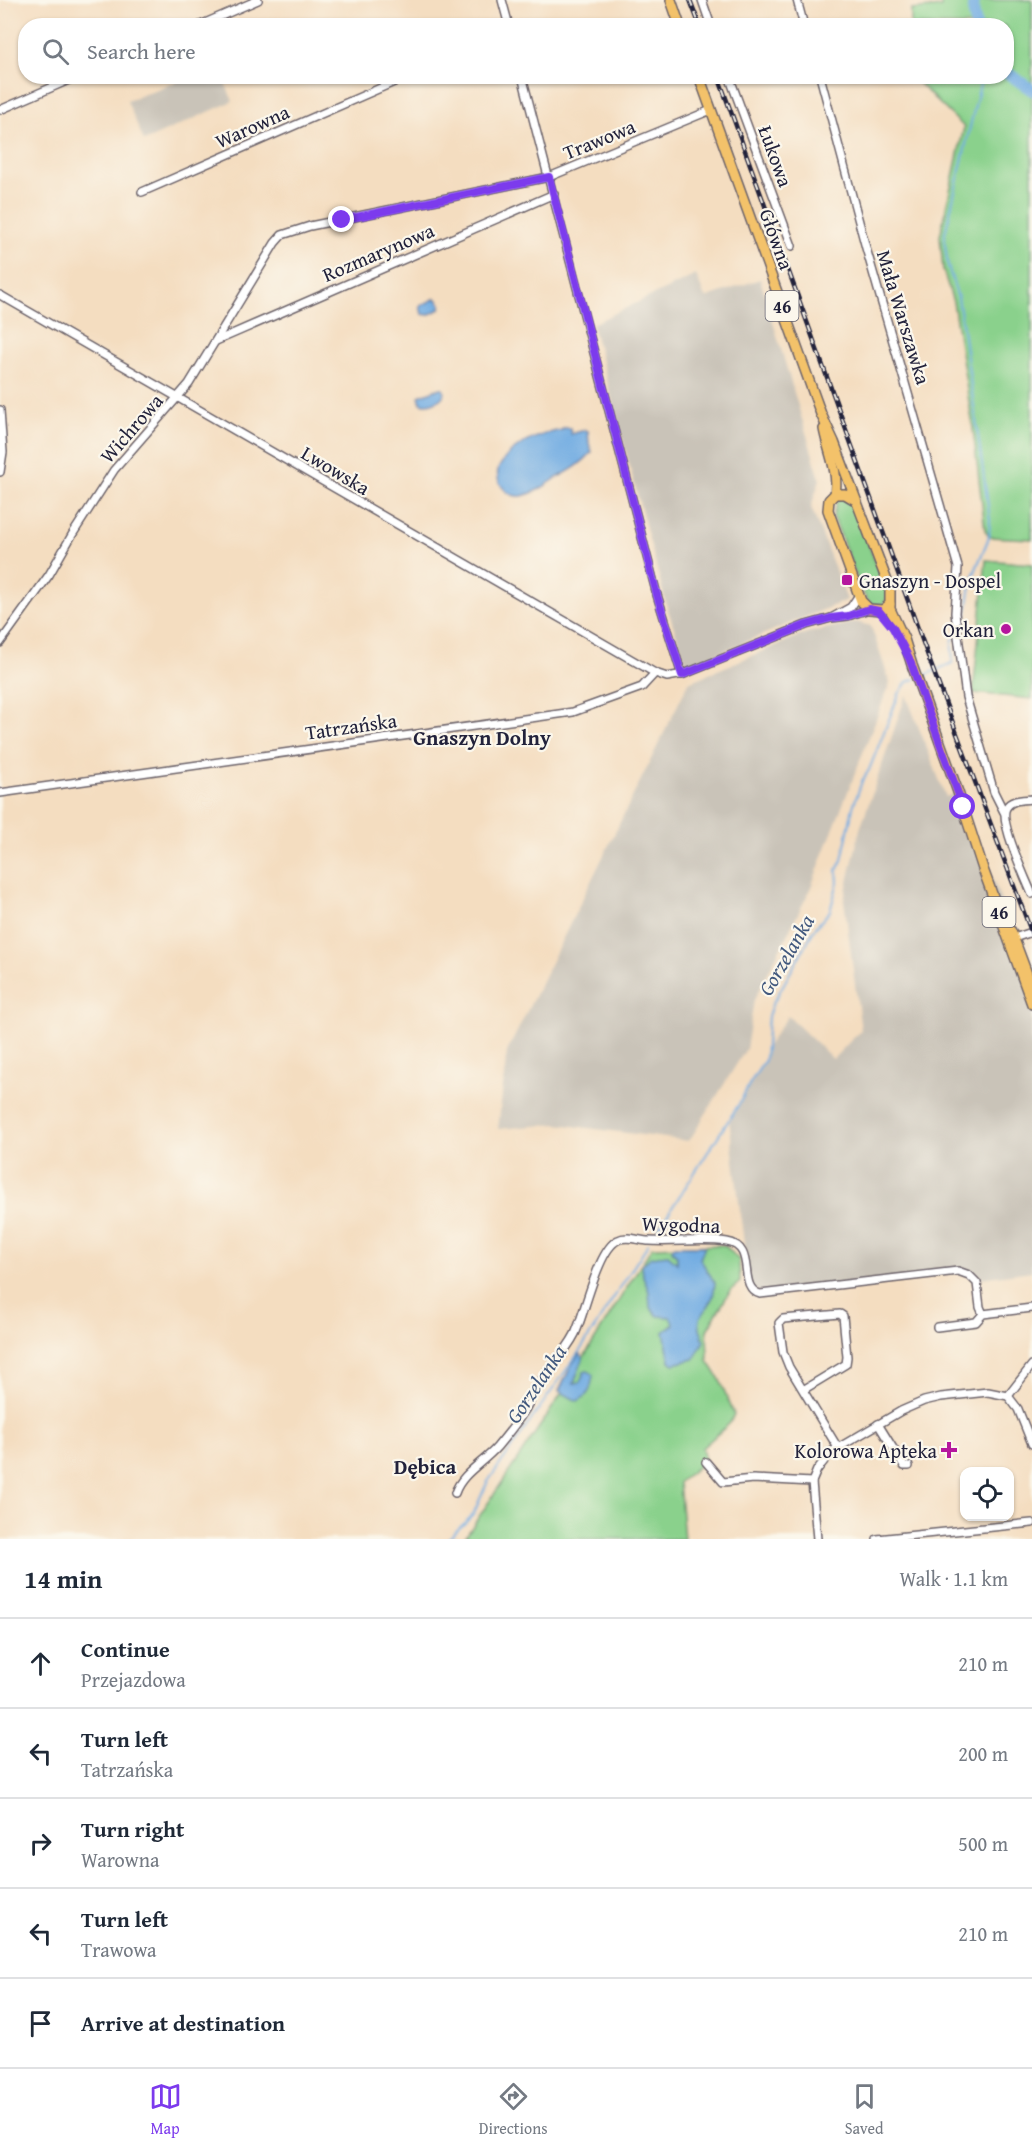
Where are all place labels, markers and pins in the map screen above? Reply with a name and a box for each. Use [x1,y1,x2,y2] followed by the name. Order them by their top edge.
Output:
[859,566,1001,595] place label: Gnaszyn - Dospel
[840,573,854,587] marker: Gnaszyn - Dospel
[943,615,994,644] place label: Orkan
[999,622,1013,636] marker: Orkan
[795,1436,938,1465] place label: Kolorowa Apteka
[942,1443,956,1457] marker: Kolorowa Apteka

